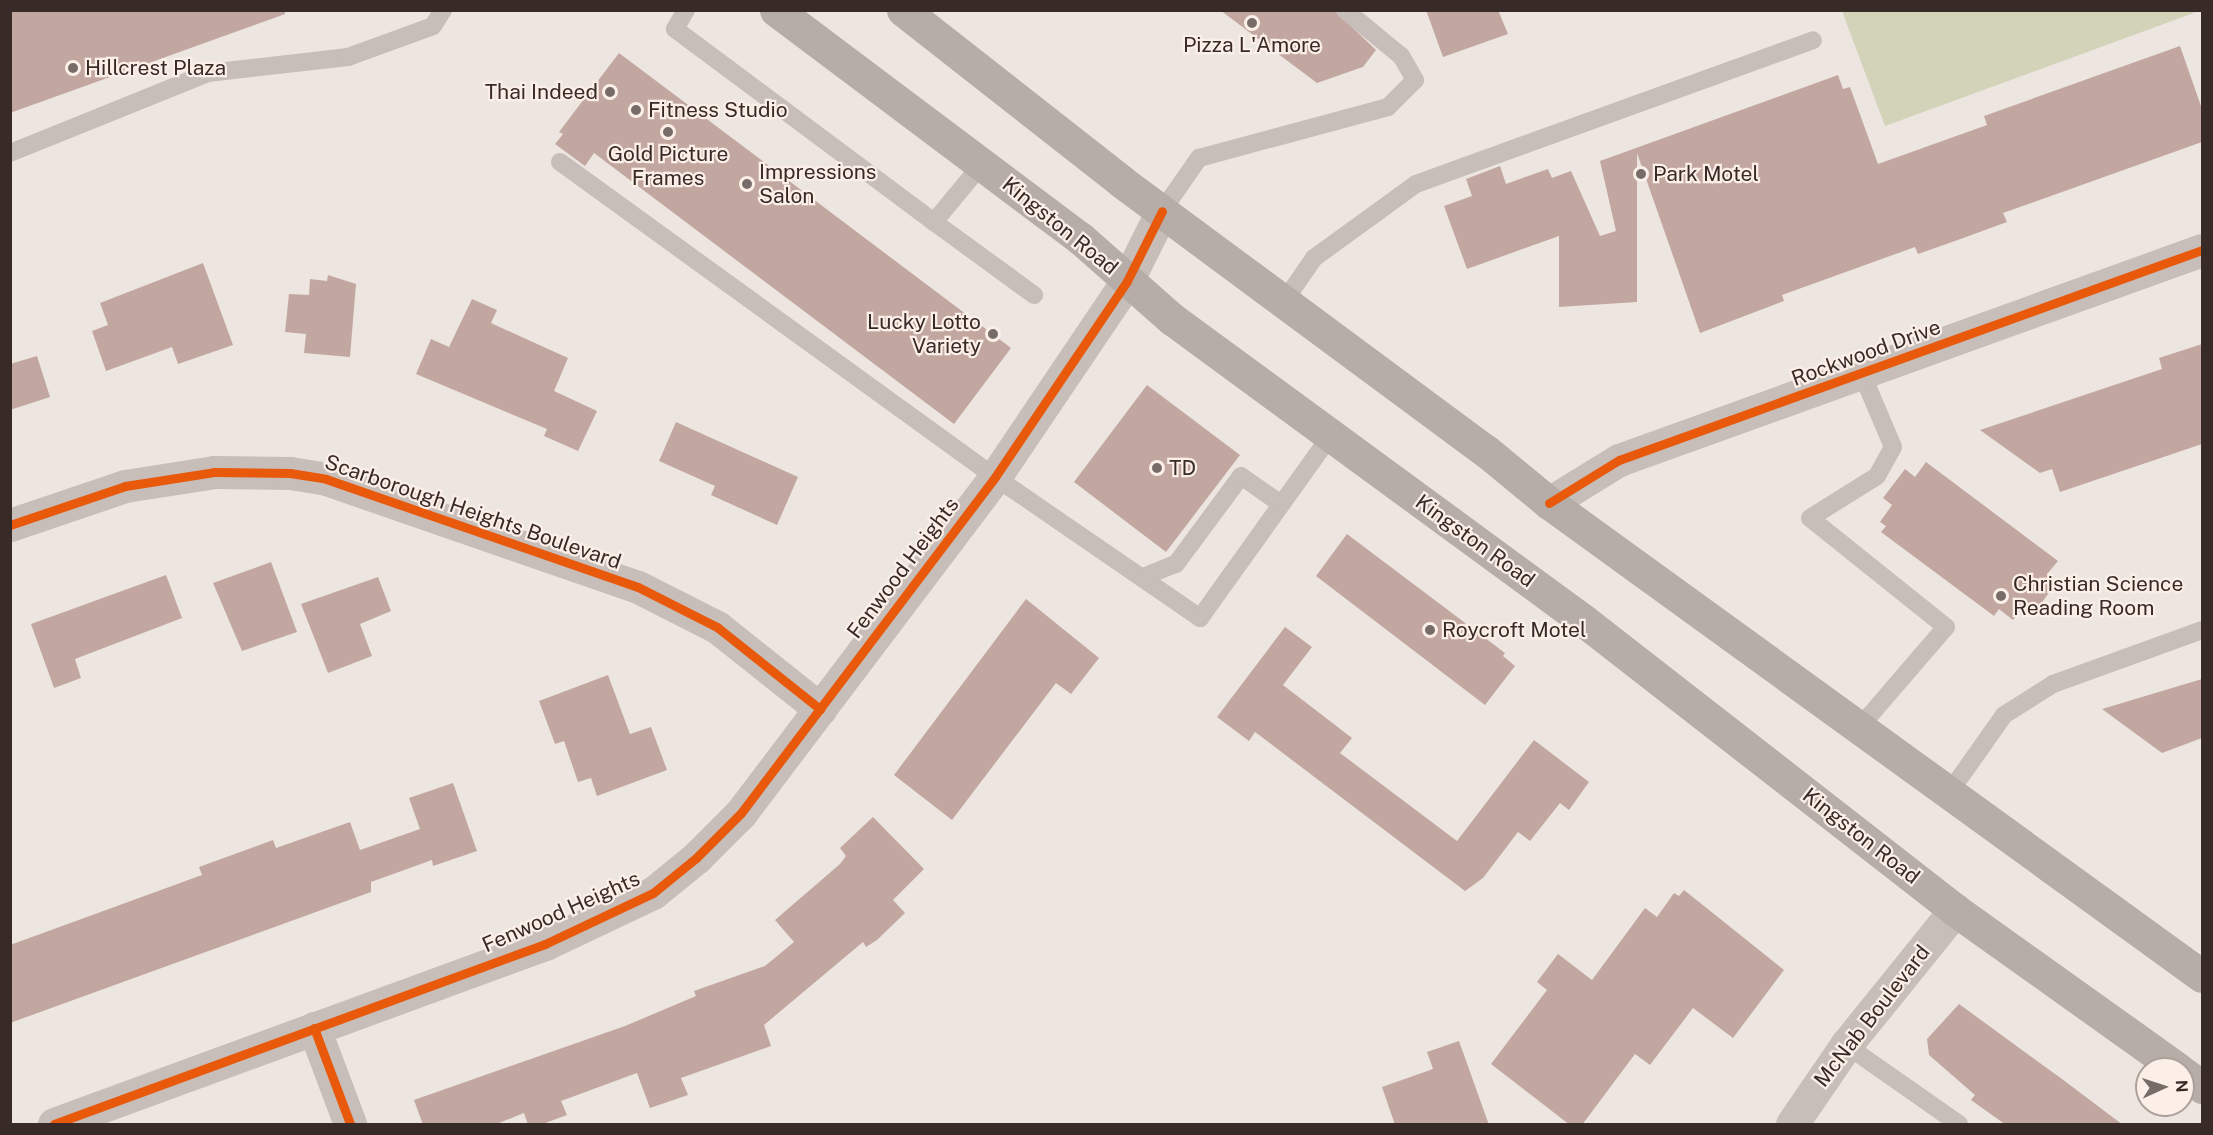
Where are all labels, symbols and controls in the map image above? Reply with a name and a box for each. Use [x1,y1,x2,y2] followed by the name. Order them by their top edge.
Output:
[1245,16,1259,30] marker: Pizza L'Amore
[1183,32,1321,58] place label: Pizza L'Amore
[85,55,226,81] place label: Hillcrest Plaza
[66,61,80,75] marker: Hillcrest Plaza
[485,79,598,105] place label: Thai Indeed
[603,85,617,99] marker: Thai Indeed
[648,97,788,123] place label: Fitness Studio
[629,103,643,117] marker: Fitness Studio
[661,125,675,139] marker: Gold Picture Frames
[608,141,728,191] place label: Gold Picture Frames
[759,159,876,209] place label: Impressions Salon
[1653,161,1759,187] place label: Park Motel
[1634,167,1648,181] marker: Park Motel
[997,172,1123,280] street label: Kingston Road
[740,177,754,191] marker: Impressions Salon
[867,309,981,359] place label: Lucky Lotto Variety
[1788,314,1944,392] street label: Rockwood Drive
[986,327,1000,341] marker: Lucky Lotto Variety
[321,449,625,575] street label: Scarborough Heights Boulevard
[1169,455,1196,481] place label: TD
[1150,461,1164,475] marker: TD
[1410,489,1540,593] street label: Kingston Road
[842,493,964,643] street label: Fenwood Heights
[2013,571,2183,621] place label: Christian Science Reading Room
[1994,589,2008,603] marker: Christian Science Reading Room
[1442,617,1586,643] place label: Roycroft Motel
[1423,623,1437,637] marker: Roycroft Motel
[1797,782,1925,890] street label: Kingston Road
[478,866,644,958] street label: Fenwood Heights
[1809,940,1935,1092] street label: McNab Boulevard
[2135,1057,2195,1117] north arrow
[2172,1079,2191,1093] text: N

